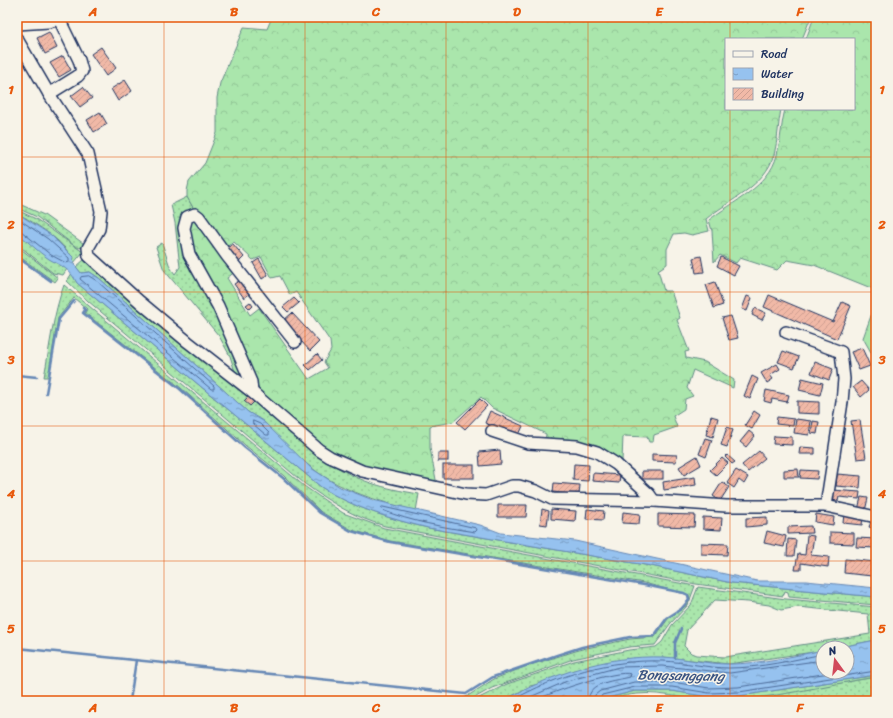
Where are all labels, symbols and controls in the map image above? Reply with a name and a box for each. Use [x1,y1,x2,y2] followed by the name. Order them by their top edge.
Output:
[88,0,97,23] text: A
[230,0,239,23] text: B
[371,0,381,23] text: C
[513,0,521,23] text: D
[655,0,664,23] text: E
[795,0,804,23] text: F
[725,38,855,110] legend
[761,43,788,65] text: Road
[761,63,794,85] text: Water
[8,78,14,101] text: 1
[879,78,885,101] text: 1
[761,83,804,105] text: Building
[6,213,15,236] text: 2
[877,213,886,236] text: 2
[6,348,15,371] text: 3
[877,348,886,371] text: 3
[6,482,16,505] text: 4
[877,482,887,505] text: 4
[7,617,15,640] text: 5
[878,617,886,640] text: 5
[815,640,855,680] north arrow
[825,641,839,661] text: N
[637,662,726,689] water label: Bongsanggang
[88,696,97,718] text: A
[230,696,239,718] text: B
[371,696,381,718] text: C
[513,696,521,718] text: D
[655,696,664,718] text: E
[795,696,804,718] text: F

